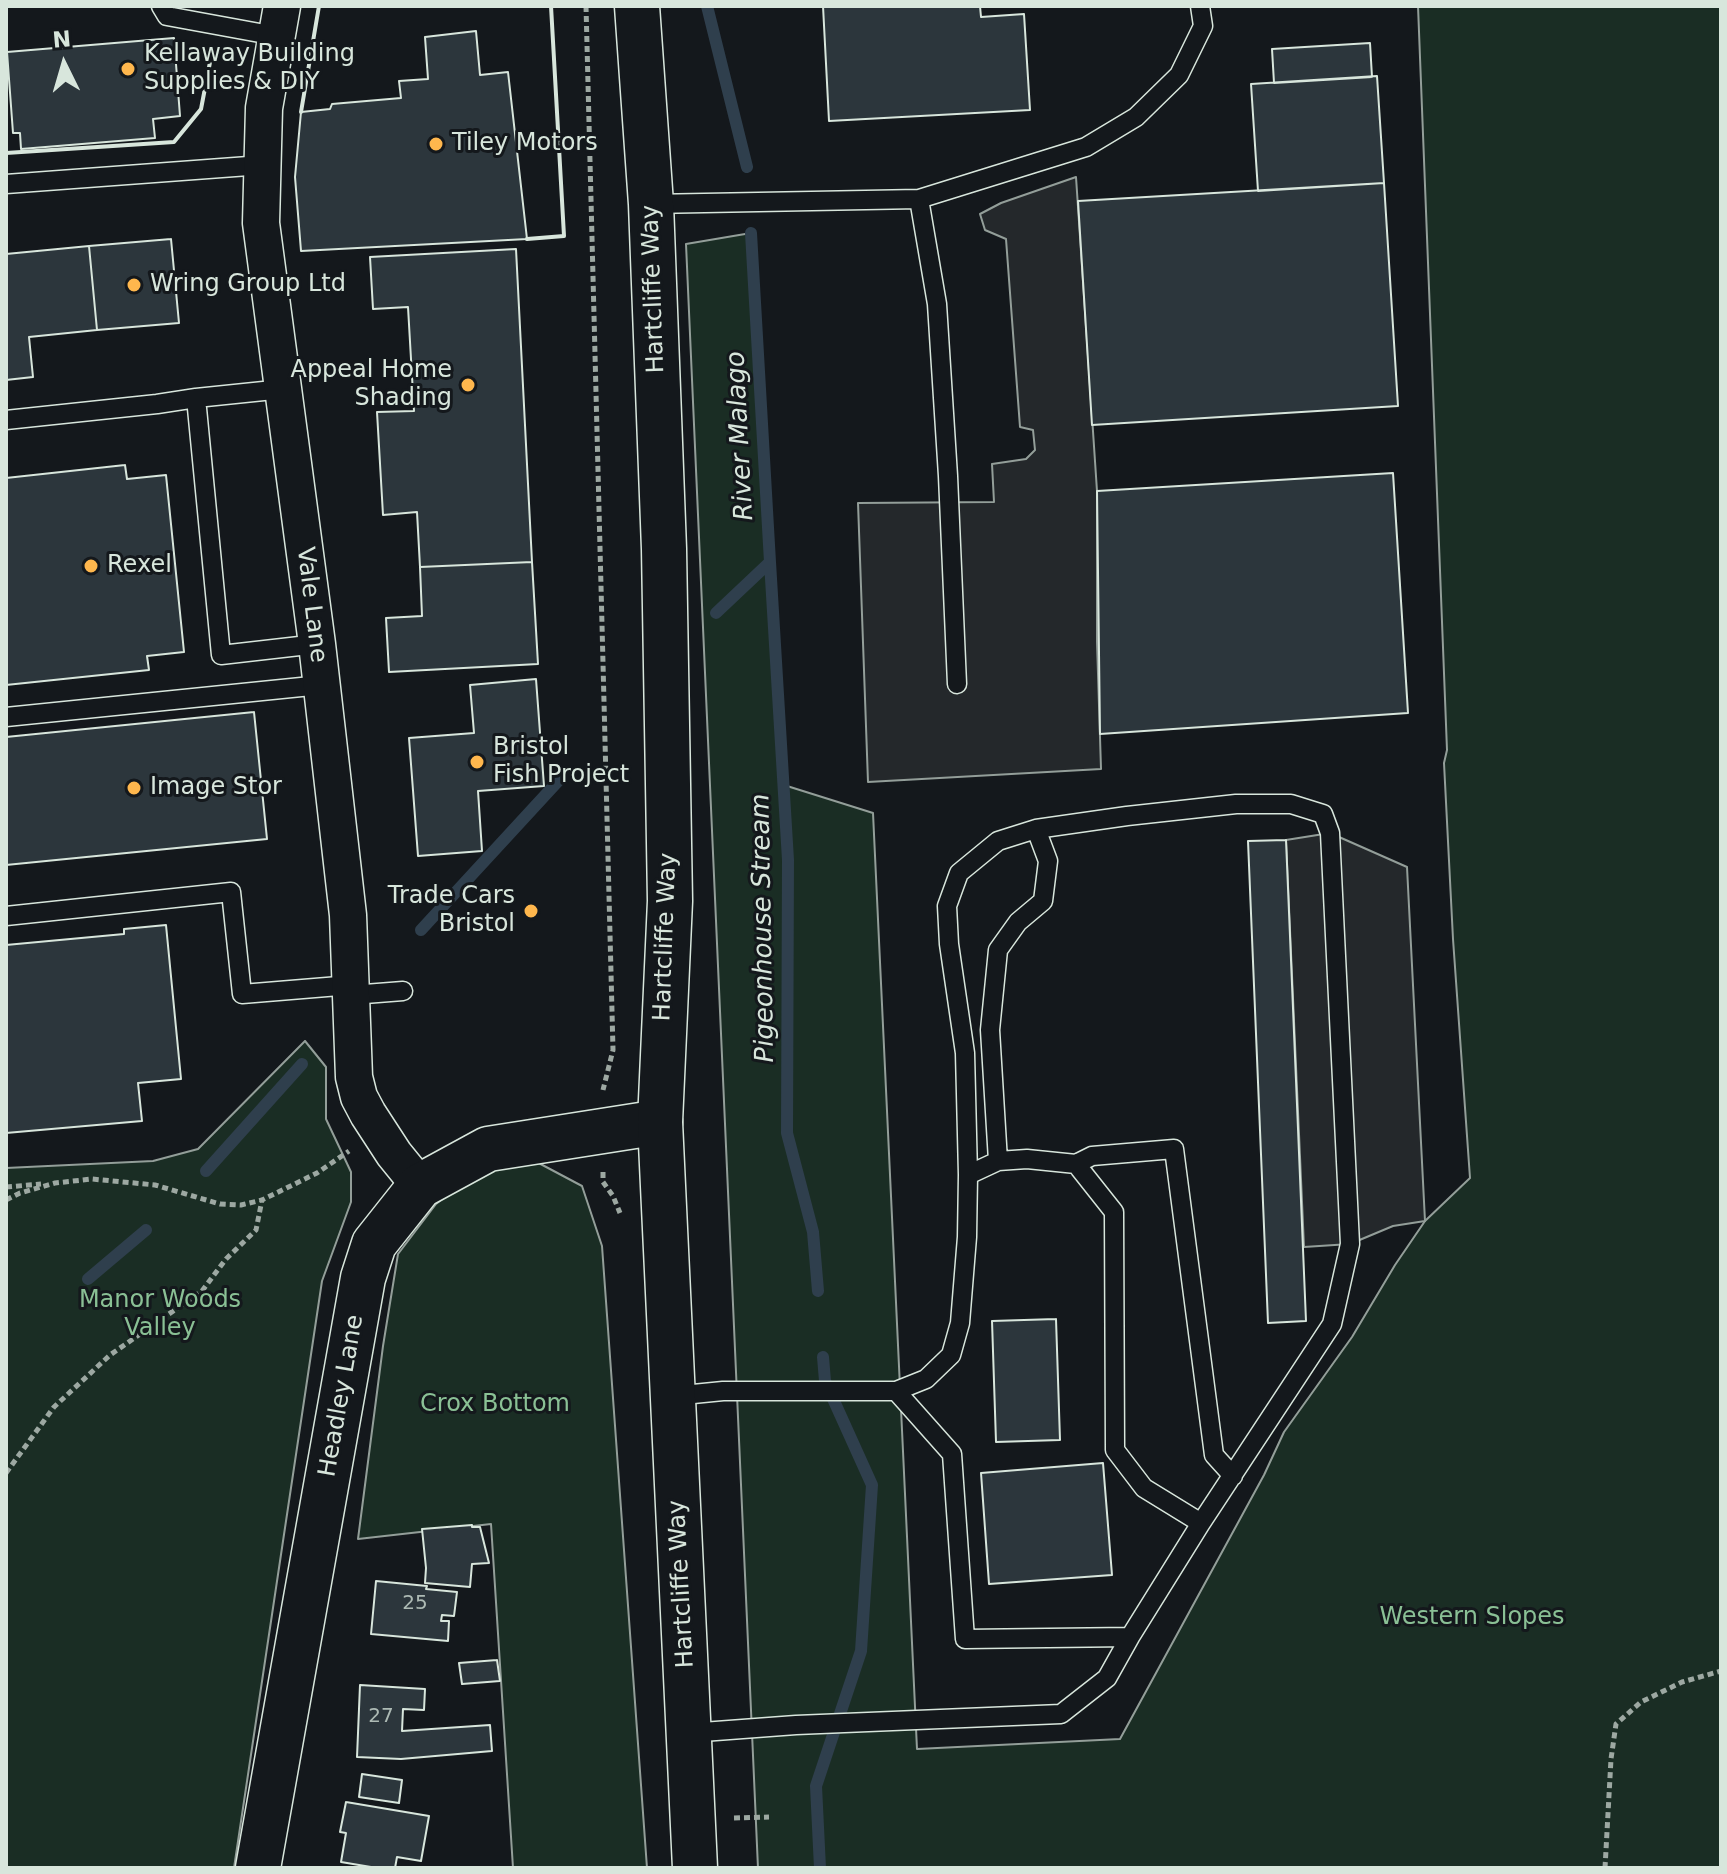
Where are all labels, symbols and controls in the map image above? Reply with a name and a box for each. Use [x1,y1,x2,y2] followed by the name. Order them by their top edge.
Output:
[24,24,104,104] north arrow
[52,26,72,53] text: N
[144,41,355,97] place label: Kellaway Building Supplies & DIY
[119,60,137,78] marker: Kellaway Building Supplies & DIY
[452,130,598,158] place label: Tiley Motors
[427,135,445,153] marker: Tiley Motors
[637,204,671,374] street label: Hartcliffe Way
[150,271,346,299] place label: Wring Group Ltd
[125,276,143,294] marker: Wring Group Ltd
[721,351,761,521] water label: River Malago
[290,357,452,413] place label: Appeal Home Shading
[459,376,477,394] marker: Appeal Home Shading
[290,545,332,665] street label: Vale Lane
[107,552,172,580] place label: Rexel
[82,557,100,575] marker: Rexel
[493,734,629,790] place label: Bristol Fish Project
[468,753,486,771] marker: Bristol Fish Project
[150,774,282,802] place label: Image Stor
[125,779,143,797] marker: Image Stor
[746,793,782,1063] water label: Pigeonhouse Stream
[649,852,683,1022] street label: Hartcliffe Way
[388,883,515,939] place label: Trade Cars Bristol
[522,902,540,920] marker: Trade Cars Bristol
[79,1287,241,1343] park label: Manor Woods Valley
[314,1313,370,1479] street label: Headley Lane
[420,1391,570,1419] park label: Crox Bottom
[663,1499,701,1669] street label: Hartcliffe Way
[402,1592,428,1616] house number: 25
[1379,1604,1565,1632] park label: Western Slopes
[368,1705,394,1729] house number: 27

